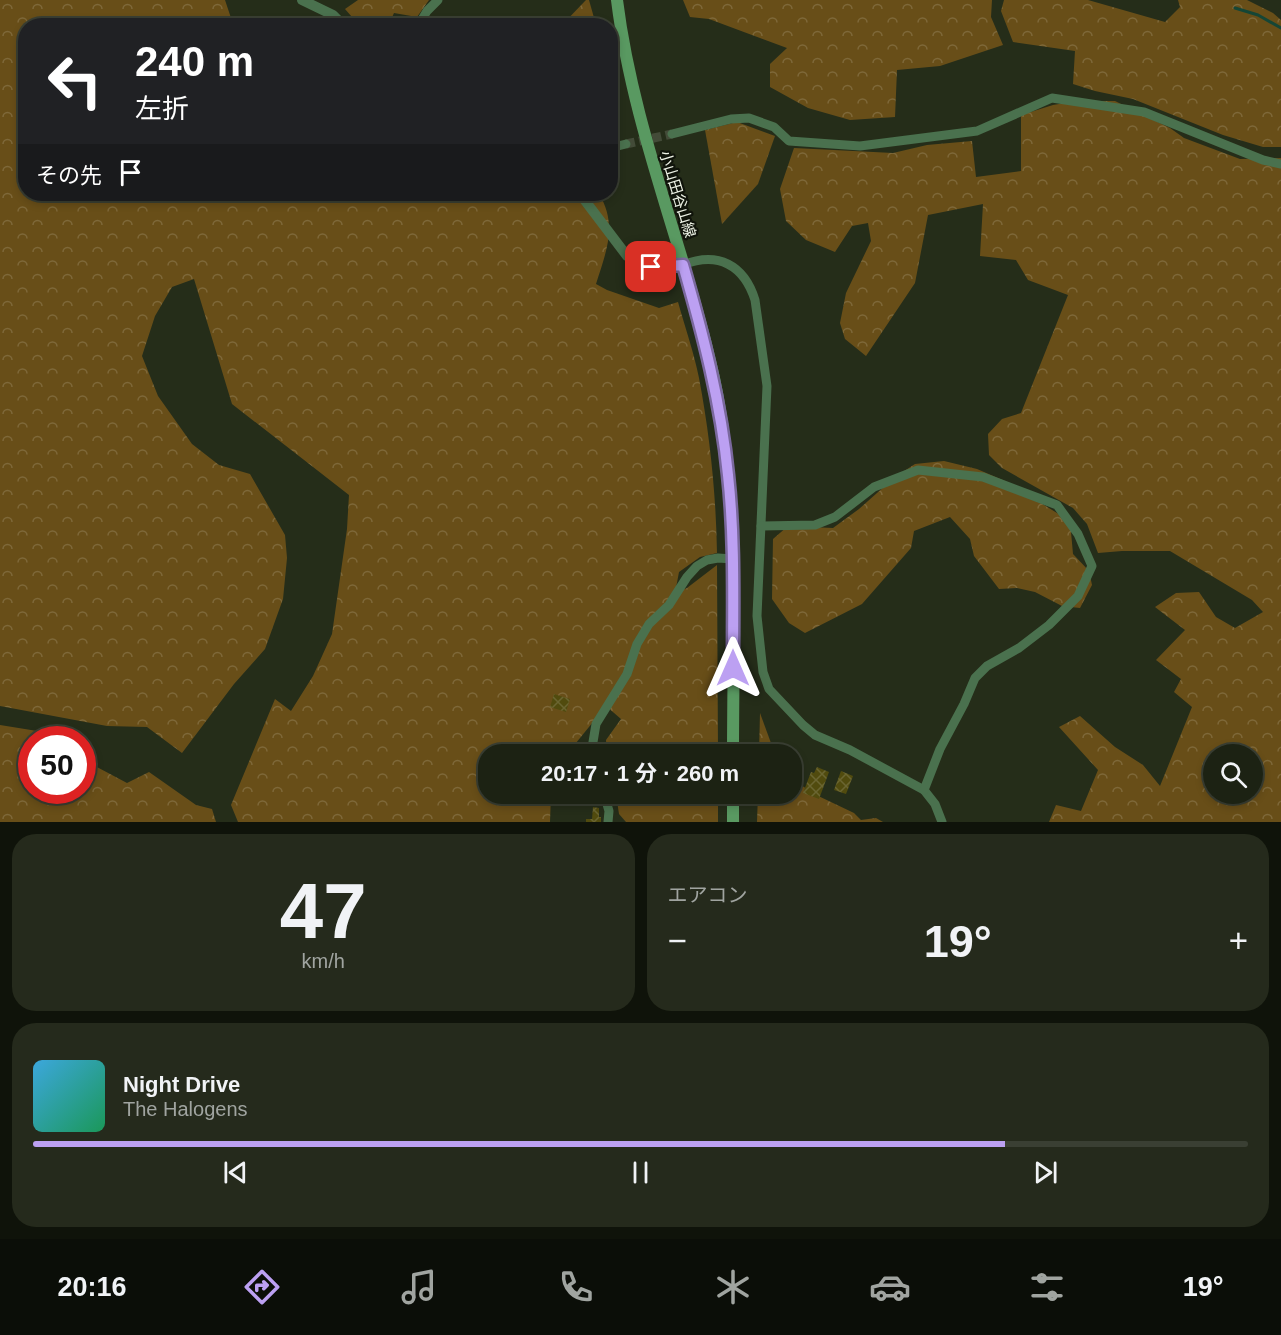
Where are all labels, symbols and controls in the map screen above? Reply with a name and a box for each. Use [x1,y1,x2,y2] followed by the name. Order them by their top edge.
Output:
[135,38,254,85] text: 240 m
[36,42,114,120] icon: left
[135,94,189,124] text: 左折
[657,148,699,240] street label: 小山田谷山線
[114,156,147,189] icon: arrive
[36,163,102,188] text: その先
[625,241,676,292] pin
[634,250,667,283] icon: arrive
[701,636,765,700] position arrow
[18,726,96,804] speed limit sign: 50
[1203,744,1263,804] map controls
[1203,744,1263,804] button: search
[541,761,739,786] text: 20:17 · 1 分 · 260 m
[280,867,367,955] text: 47
[668,884,748,906] text: エアコン
[924,916,992,967] text: 19°
[668,922,687,959] text: −
[1229,922,1248,959] text: +
[302,950,345,972] text: km/h
[123,1072,240,1097] text: Night Drive
[123,1098,248,1120] text: The Halogens
[219,1156,252,1189] icon: previous
[624,1156,657,1189] icon: pause
[1029,1156,1062,1189] icon: next
[241,1266,283,1308] icon: directions
[398,1266,440,1308] icon: music
[555,1266,597,1308] icon: phone
[712,1266,754,1308] icon: climate
[869,1266,911,1308] icon: car
[1026,1266,1068,1308] icon: filters
[57,1272,127,1302] text: 20:16
[1183,1272,1223,1302] text: 19°

